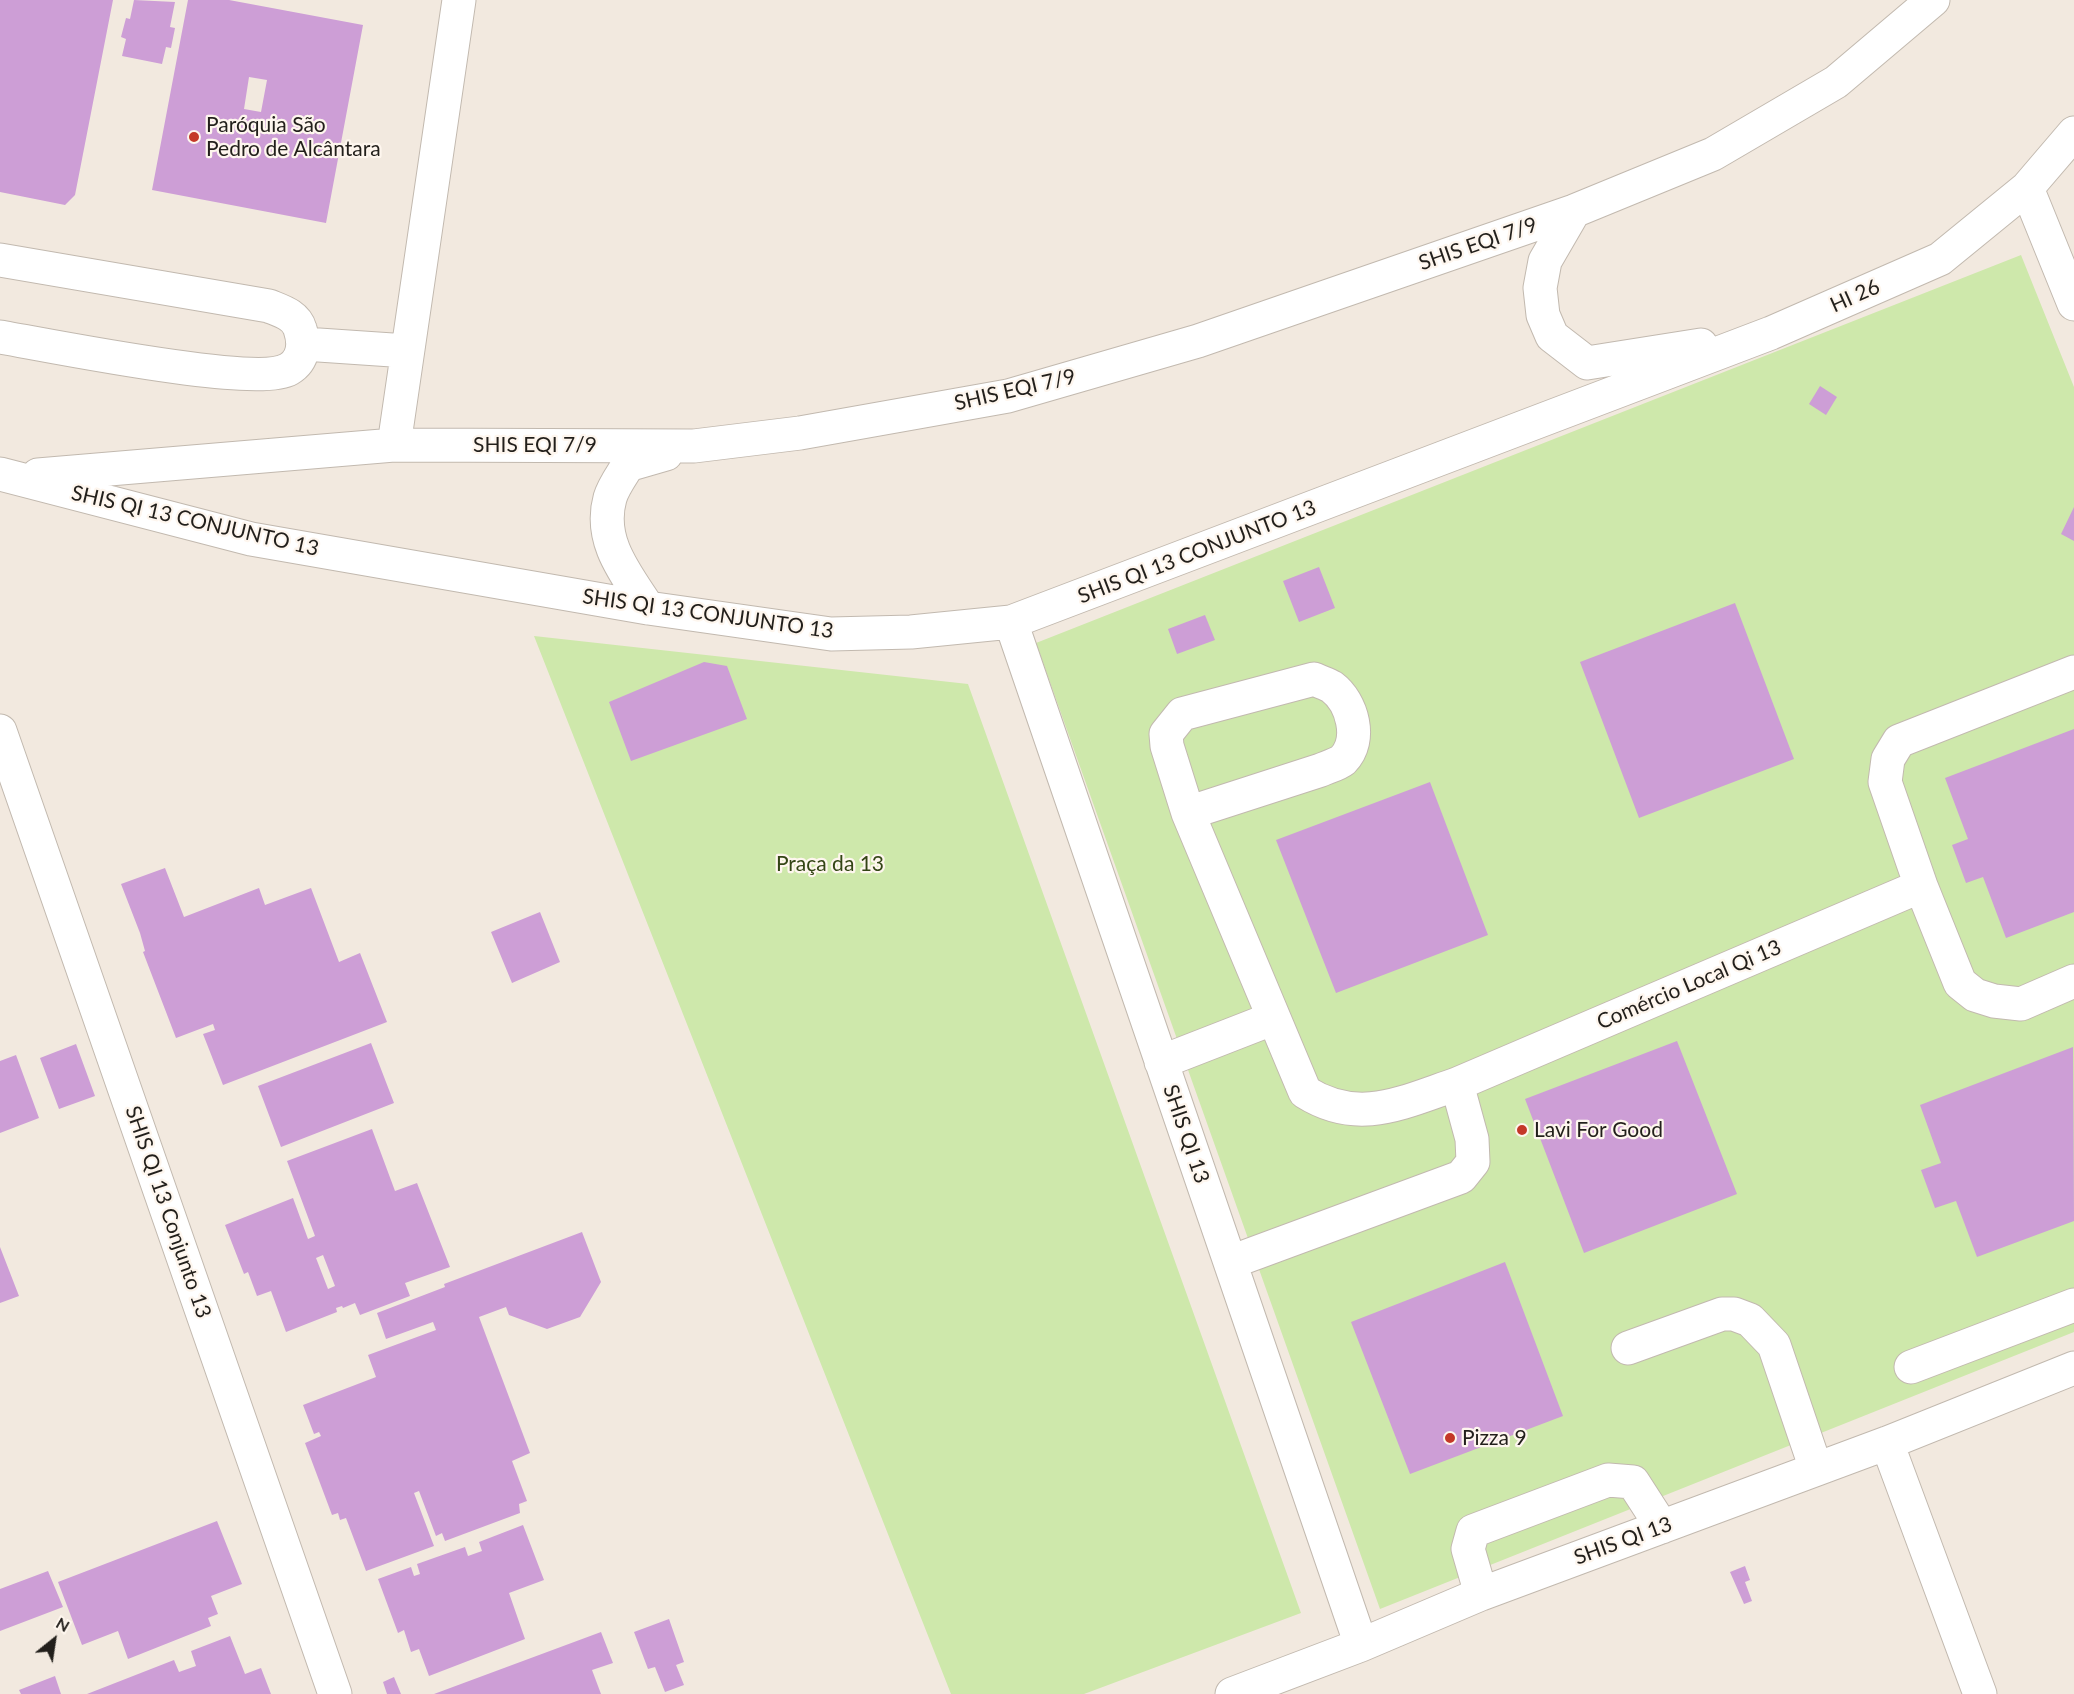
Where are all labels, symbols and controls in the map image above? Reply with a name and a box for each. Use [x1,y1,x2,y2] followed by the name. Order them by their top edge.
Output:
[206,112,381,162] place label: Paróquia São Pedro de Alcântara
[187,130,201,144] marker: Paróquia São Pedro de Alcântara
[1415,212,1541,276] street label: SHIS EQI 7/9
[1826,274,1884,318] street label: HI 26
[952,364,1078,416] street label: SHIS EQI 7/9
[473,432,597,458] street label: SHIS EQI 7/9
[69,480,321,562] street label: SHIS QI 13 CONJUNTO 13
[1074,495,1320,609] street label: SHIS QI 13 CONJUNTO 13
[581,584,835,644] street label: SHIS QI 13 CONJUNTO 13
[776,851,884,877] park label: Praça da 13
[1593,935,1785,1035] street label: Comércio Local Qi 13
[1157,1081,1215,1187] street label: SHIS QI 13
[120,1103,216,1321] street label: SHIS QI 13 Conjunto 13
[1534,1117,1663,1143] place label: Lavi For Good
[1515,1123,1529,1137] marker: Lavi For Good
[1462,1425,1527,1451] place label: Pizza 9
[1443,1431,1457,1445] marker: Pizza 9
[1571,1512,1675,1570] street label: SHIS QI 13
[24,1610,84,1670] north arrow
[53,1613,73,1635] text: N

